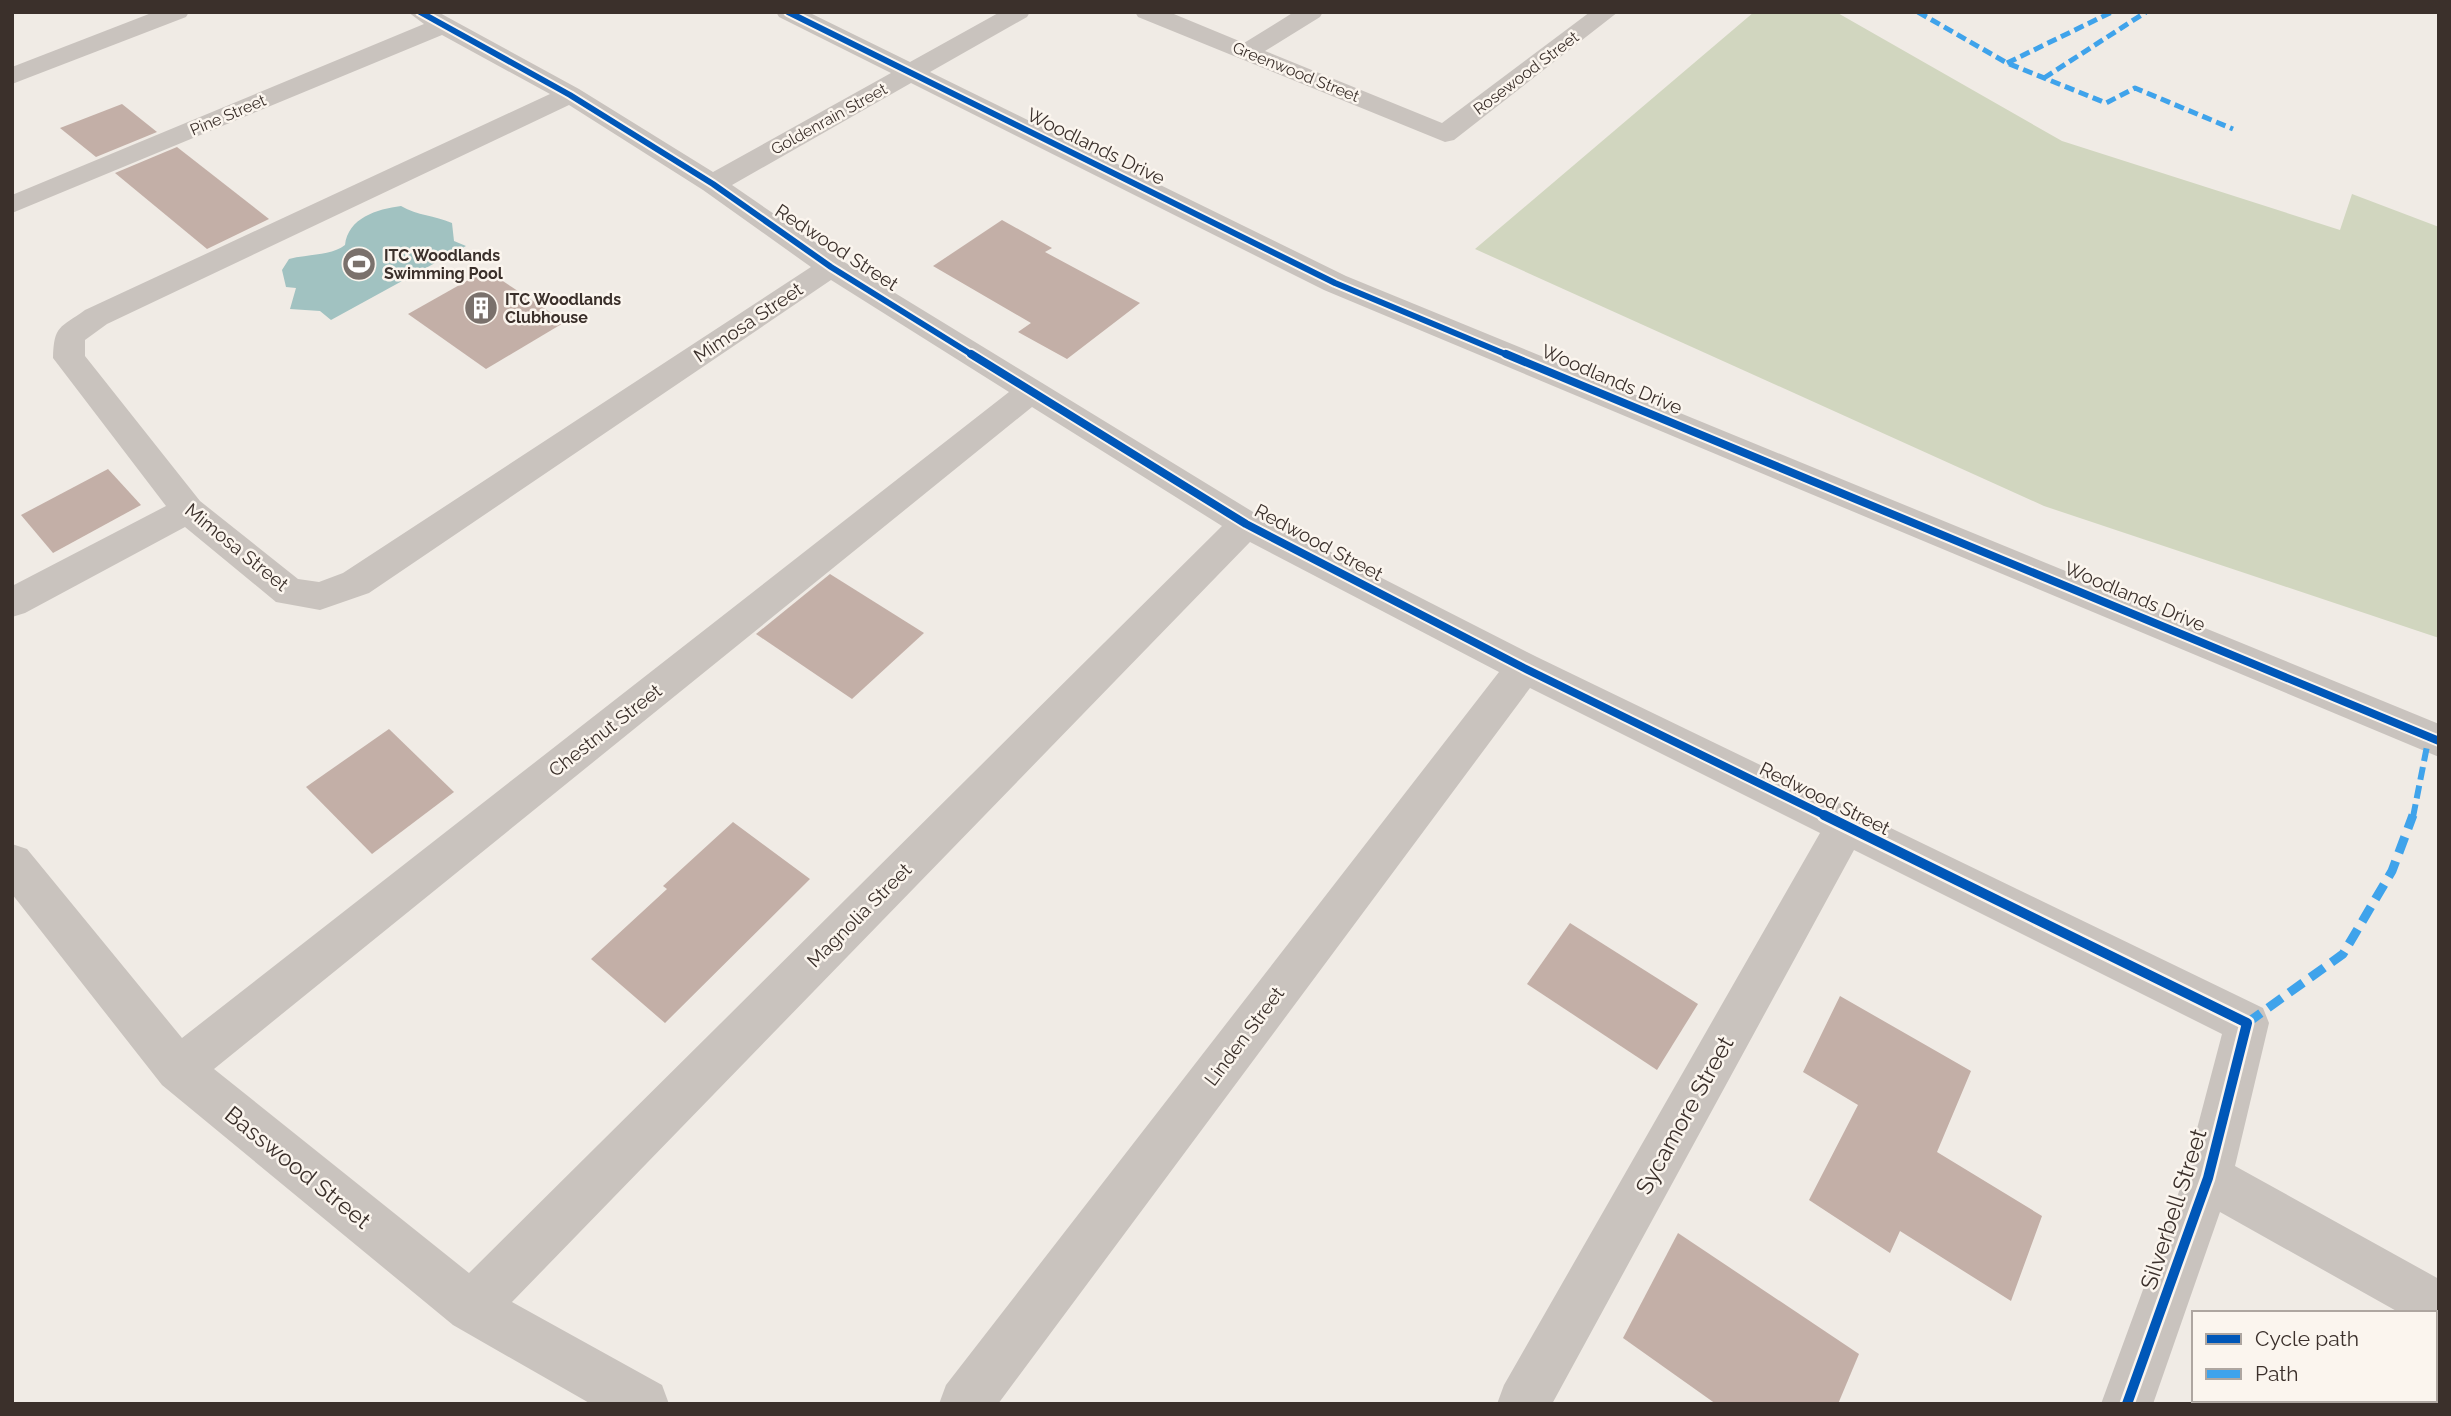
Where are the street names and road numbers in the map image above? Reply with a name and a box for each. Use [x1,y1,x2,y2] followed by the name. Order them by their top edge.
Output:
[1470,27,1583,119] street label: Rosewood Street
[1230,38,1363,106] street label: Greenwood Street
[768,79,891,159] street label: Goldenrain Street
[187,90,269,139] street label: Pine Street
[1023,103,1169,189] street label: Woodlands Drive
[771,199,903,295] street label: Redwood Street
[689,277,807,367] street label: Mimosa Street
[1538,339,1686,419] street label: Woodlands Drive
[181,499,294,596] street label: Mimosa Street
[1251,499,1387,585] street label: Redwood Street
[2061,556,2209,636] street label: Woodlands Drive
[544,679,666,781] street label: Chestnut Street
[1756,757,1894,839] street label: Redwood Street
[802,858,916,972] street label: Magnolia Street
[1200,982,1289,1090] street label: Linden Street
[1629,1031,1739,1199] street label: Sycamore Street
[220,1100,376,1234] street label: Basswood Street
[2134,1125,2212,1293] street label: Silverbell Street

